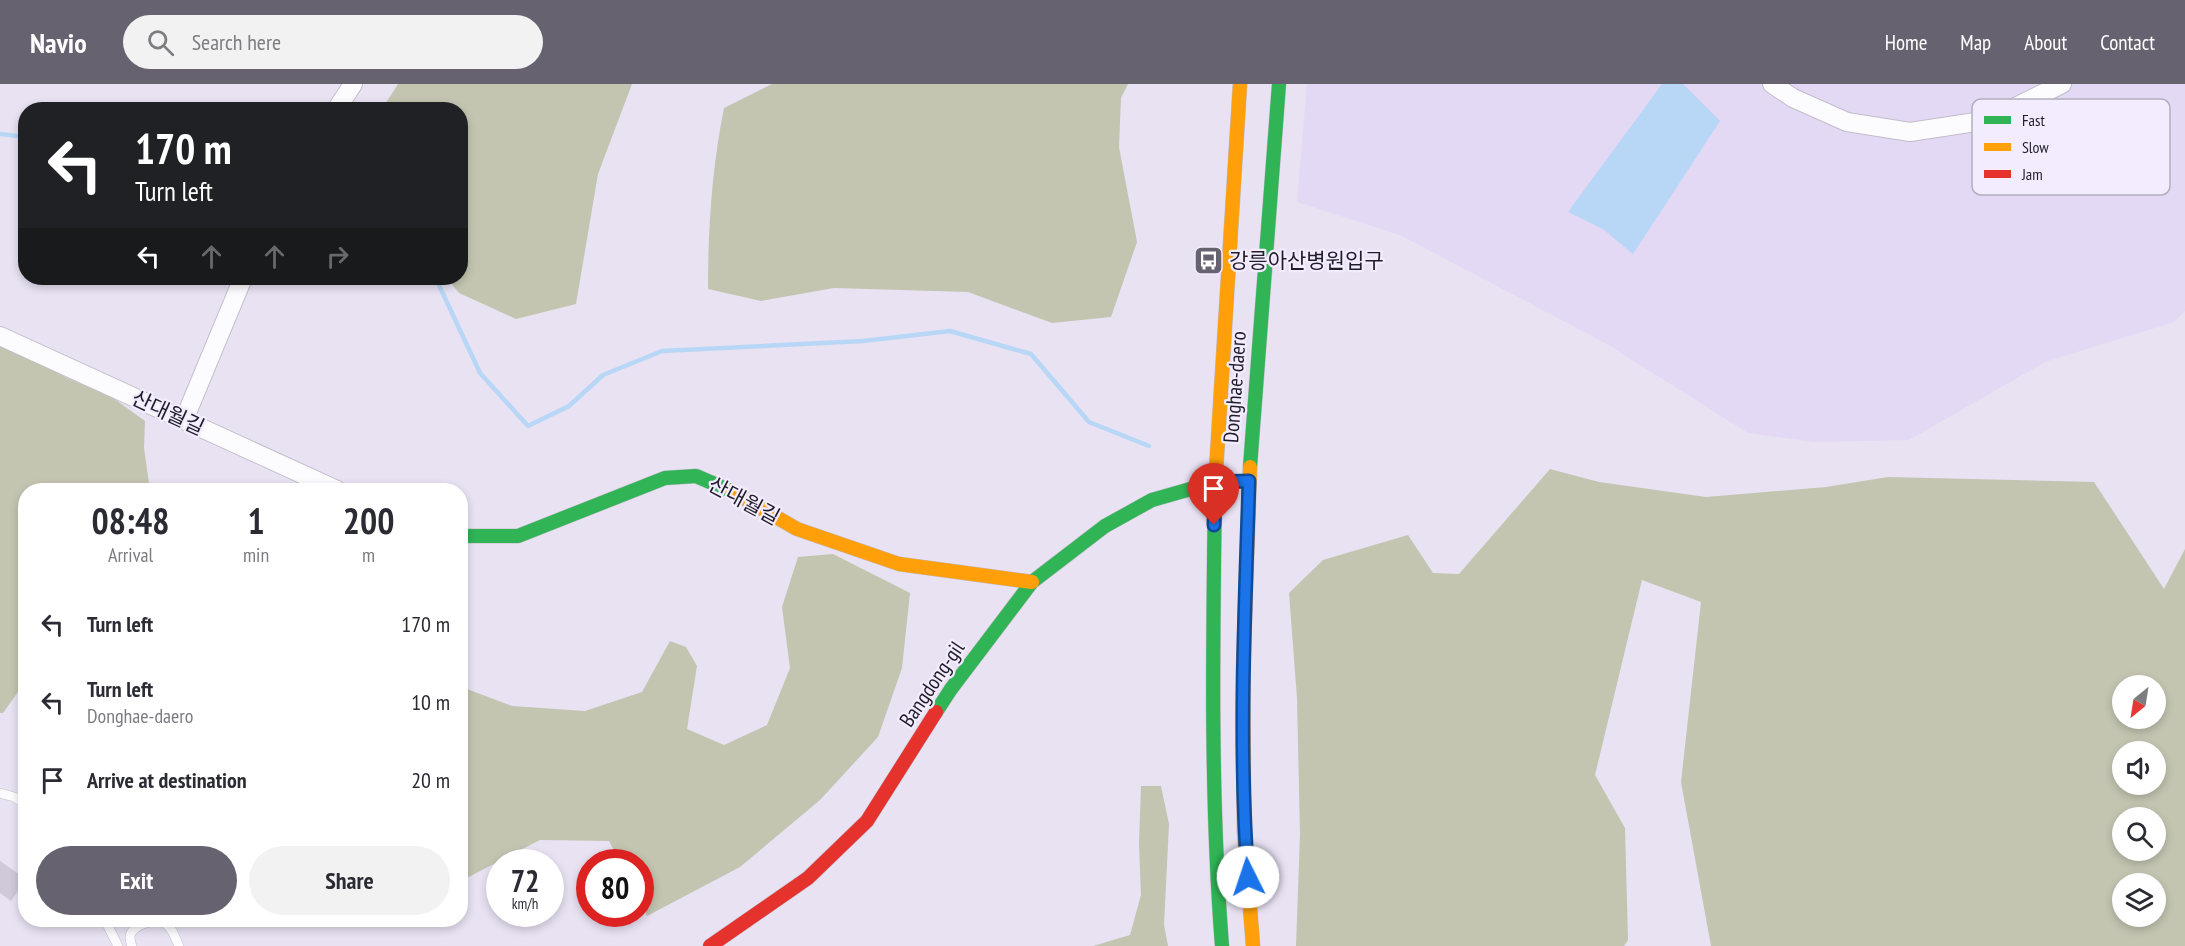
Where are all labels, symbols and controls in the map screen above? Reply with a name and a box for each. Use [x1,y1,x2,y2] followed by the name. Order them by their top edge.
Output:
[123,15,543,69] search box
[30,24,87,61] text: Navio
[144,26,177,59] icon: search
[192,28,281,56] text: Search here
[1885,29,1927,56] text: Home
[1960,29,1991,56] text: Map
[2024,29,2067,56] text: About
[2100,29,2155,56] text: Contact
[1972,99,2170,195] legend
[2022,110,2045,130] text: Fast
[135,121,232,176] text: 170 m
[36,126,114,204] icon: left
[2022,137,2049,157] text: Slow
[2021,164,2043,184] text: Jam
[135,174,213,208] text: Turn left
[132,240,165,273] icon: left
[195,240,228,273] icon: ahead
[258,240,291,273] icon: ahead
[321,240,354,273] icon: right
[1192,245,1224,277] bus stop icon: 강릉아산병원입구
[1229,247,1384,274] place label: 강릉아산병원입구
[1217,330,1252,444] street label: Donghae-daero
[127,384,209,441] street label: 산대월길
[1188,463,1239,525] pin
[704,470,785,531] street label: 산대월길
[1197,472,1230,505] icon: arrive
[92,497,169,544] text: 08:48
[247,497,265,544] text: 1
[343,497,394,544] text: 200
[108,542,153,568] text: Arrival
[243,542,269,568] text: min
[362,542,375,568] text: m
[36,608,69,641] icon: left
[87,610,153,638] text: Turn left
[401,610,450,638] text: 170 m
[893,636,970,732] street label: Bangdong-gil
[87,675,153,703] text: Turn left
[2112,675,2166,729] north arrow
[2112,675,2166,927] map controls
[36,686,69,719] icon: left
[411,688,450,716] text: 10 m
[87,703,193,729] text: Donghae-daero
[2112,741,2166,795] button: sound
[36,764,69,797] icon: arrive
[87,766,247,794] text: Arrive at destination
[411,766,450,794] text: 20 m
[2112,807,2166,861] button: search
[1216,845,1280,909] position arrow
[36,846,237,915] button: Exit
[249,846,450,915] button: Share
[576,849,654,927] speed limit sign: 80
[511,861,539,900] text: 72
[2112,873,2166,927] button: layers
[512,894,538,913] text: km/h

